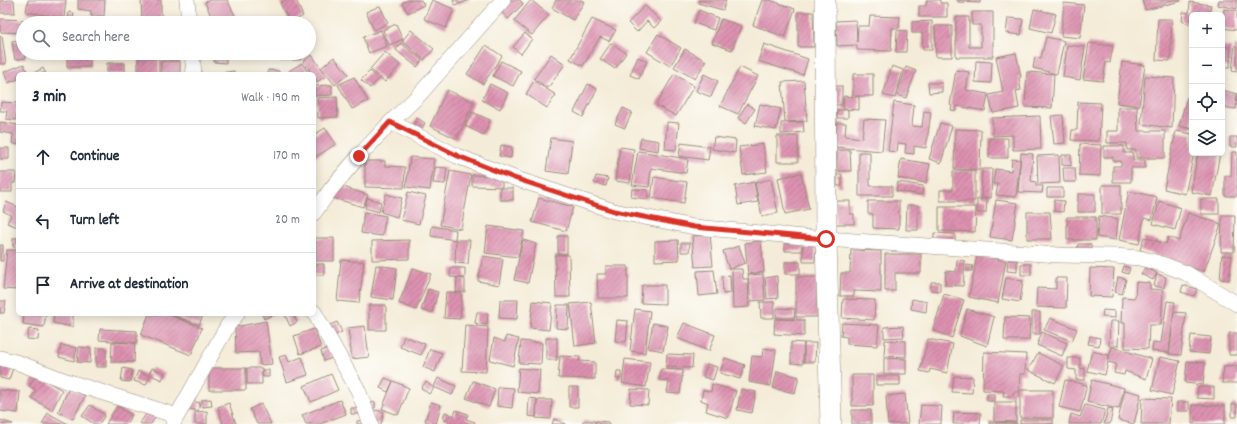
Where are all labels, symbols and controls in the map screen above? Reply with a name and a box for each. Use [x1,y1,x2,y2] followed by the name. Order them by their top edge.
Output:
[1189,12,1225,156] map controls
[1189,12,1225,48] button: +
[16,16,316,60] search box
[30,27,52,49] icon: search
[62,27,130,49] text: Search here
[1189,48,1225,84] button: −
[1189,84,1225,120] button: locate
[32,86,66,110] text: 3 min
[241,89,300,108] text: Walk · 190 m
[1189,120,1225,156] button: layers
[32,146,54,168] icon: ahead
[70,146,119,168] text: Continue
[273,147,300,166] text: 170 m
[350,147,368,165] route end
[32,210,54,232] icon: left
[70,210,119,232] text: Turn left
[275,211,300,230] text: 20 m
[817,230,835,248] route start
[32,274,54,296] icon: arrive
[70,274,188,296] text: Arrive at destination

